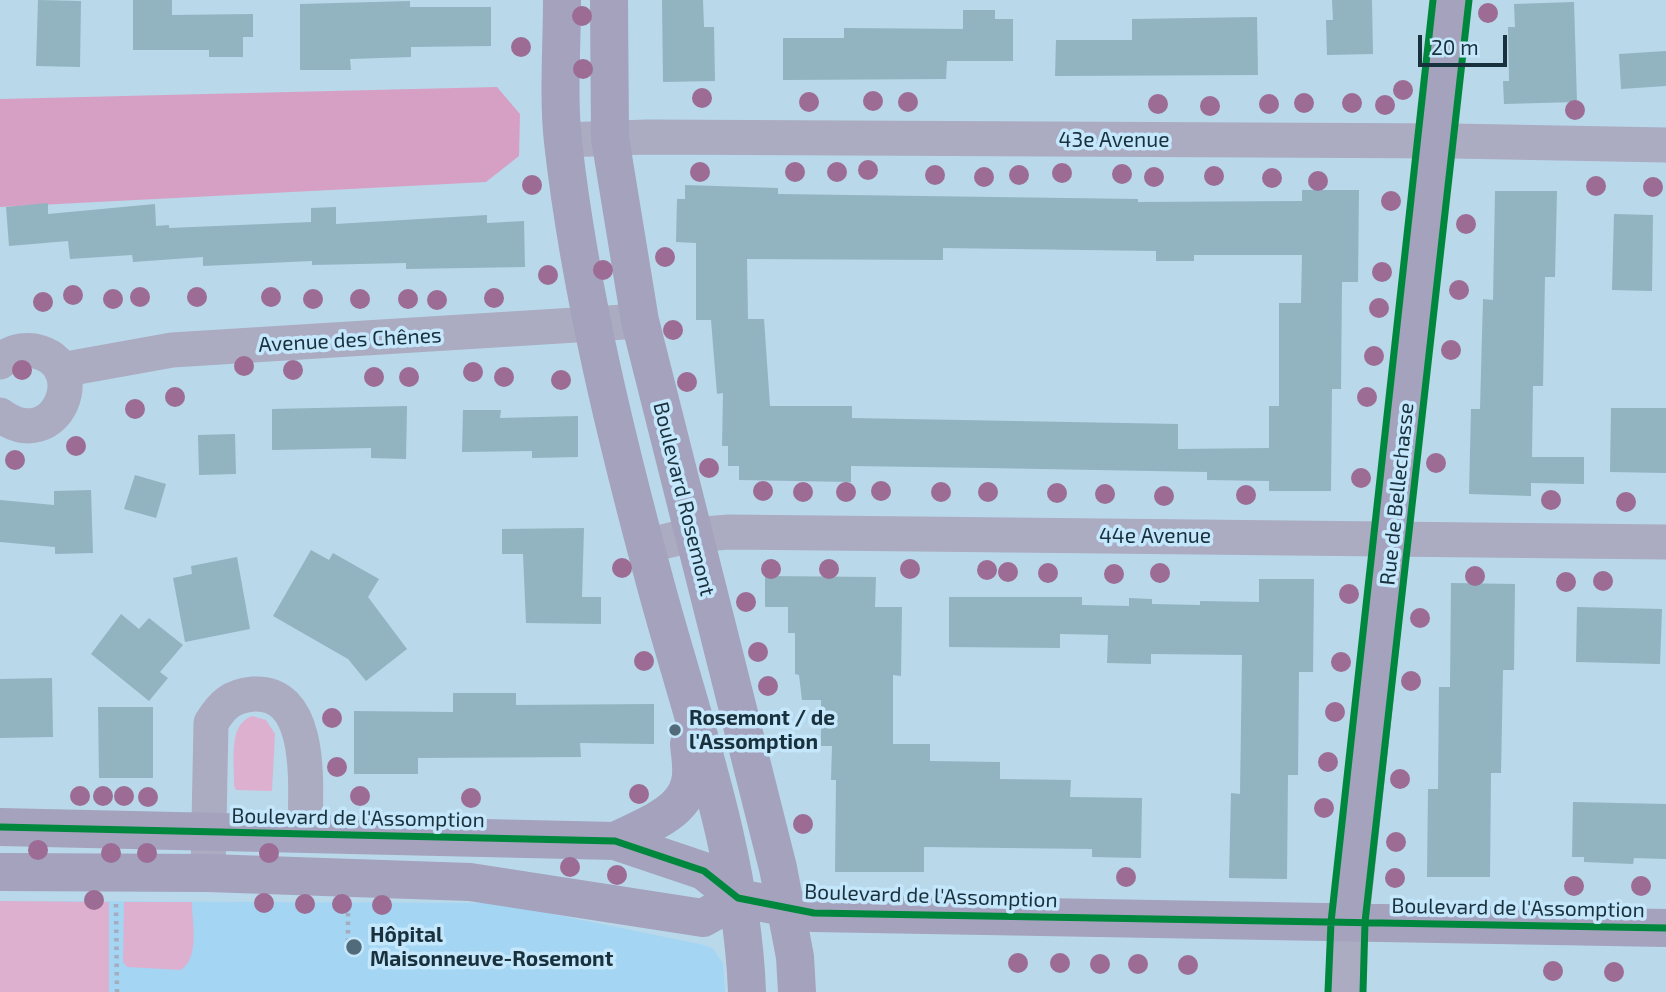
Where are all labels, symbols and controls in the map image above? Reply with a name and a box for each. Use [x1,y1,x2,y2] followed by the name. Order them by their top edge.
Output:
[1421,21,1510,65] scale bar
[1431,34,1479,59] text: 20 m
[1059,127,1169,153] street label: 43e Avenue
[258,323,442,357] street label: Avenue des Chênes
[648,399,720,599] street label: Boulevard Rosemont
[1375,401,1419,587] street label: Rue de Bellechasse
[1099,523,1211,549] street label: 44e Avenue
[689,705,835,755] place label: Rosemont / de l'Assomption
[667,722,683,738] marker: Rosemont / de l'Assomption
[231,803,485,833] street label: Boulevard de l'Assomption
[804,879,1058,913] street label: Boulevard de l'Assomption
[1391,893,1645,923] street label: Boulevard de l'Assomption
[370,922,613,972] place label: Hôpital Maisonneuve-Rosemont
[344,937,364,957] marker: Hôpital Maisonneuve-Rosemont

